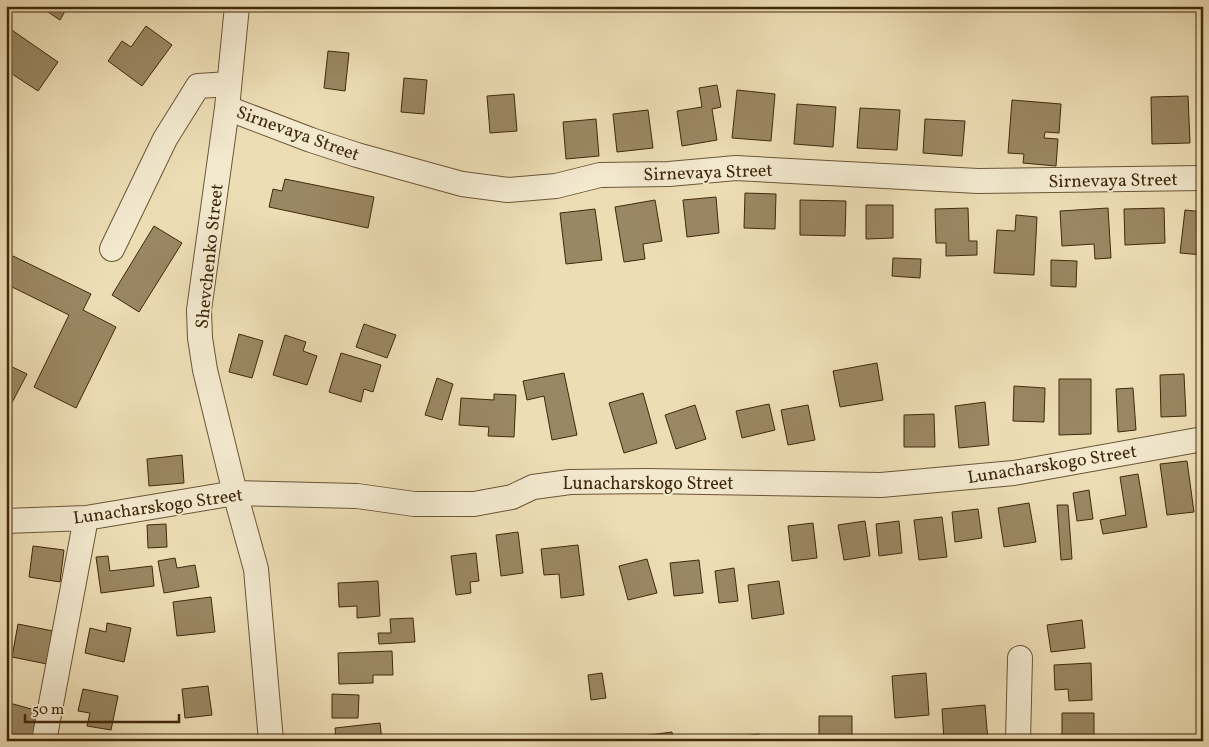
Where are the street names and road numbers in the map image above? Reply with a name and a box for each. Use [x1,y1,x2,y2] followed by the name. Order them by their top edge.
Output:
[232,101,363,168] street label: Sirnevaya Street
[643,159,773,188] street label: Sirnevaya Street
[1048,168,1178,195] street label: Sirnevaya Street
[190,182,231,330] street label: Shevchenko Street
[966,440,1139,491] street label: Lunacharskogo Street
[562,472,734,497] street label: Lunacharskogo Street
[72,483,245,532] street label: Lunacharskogo Street

